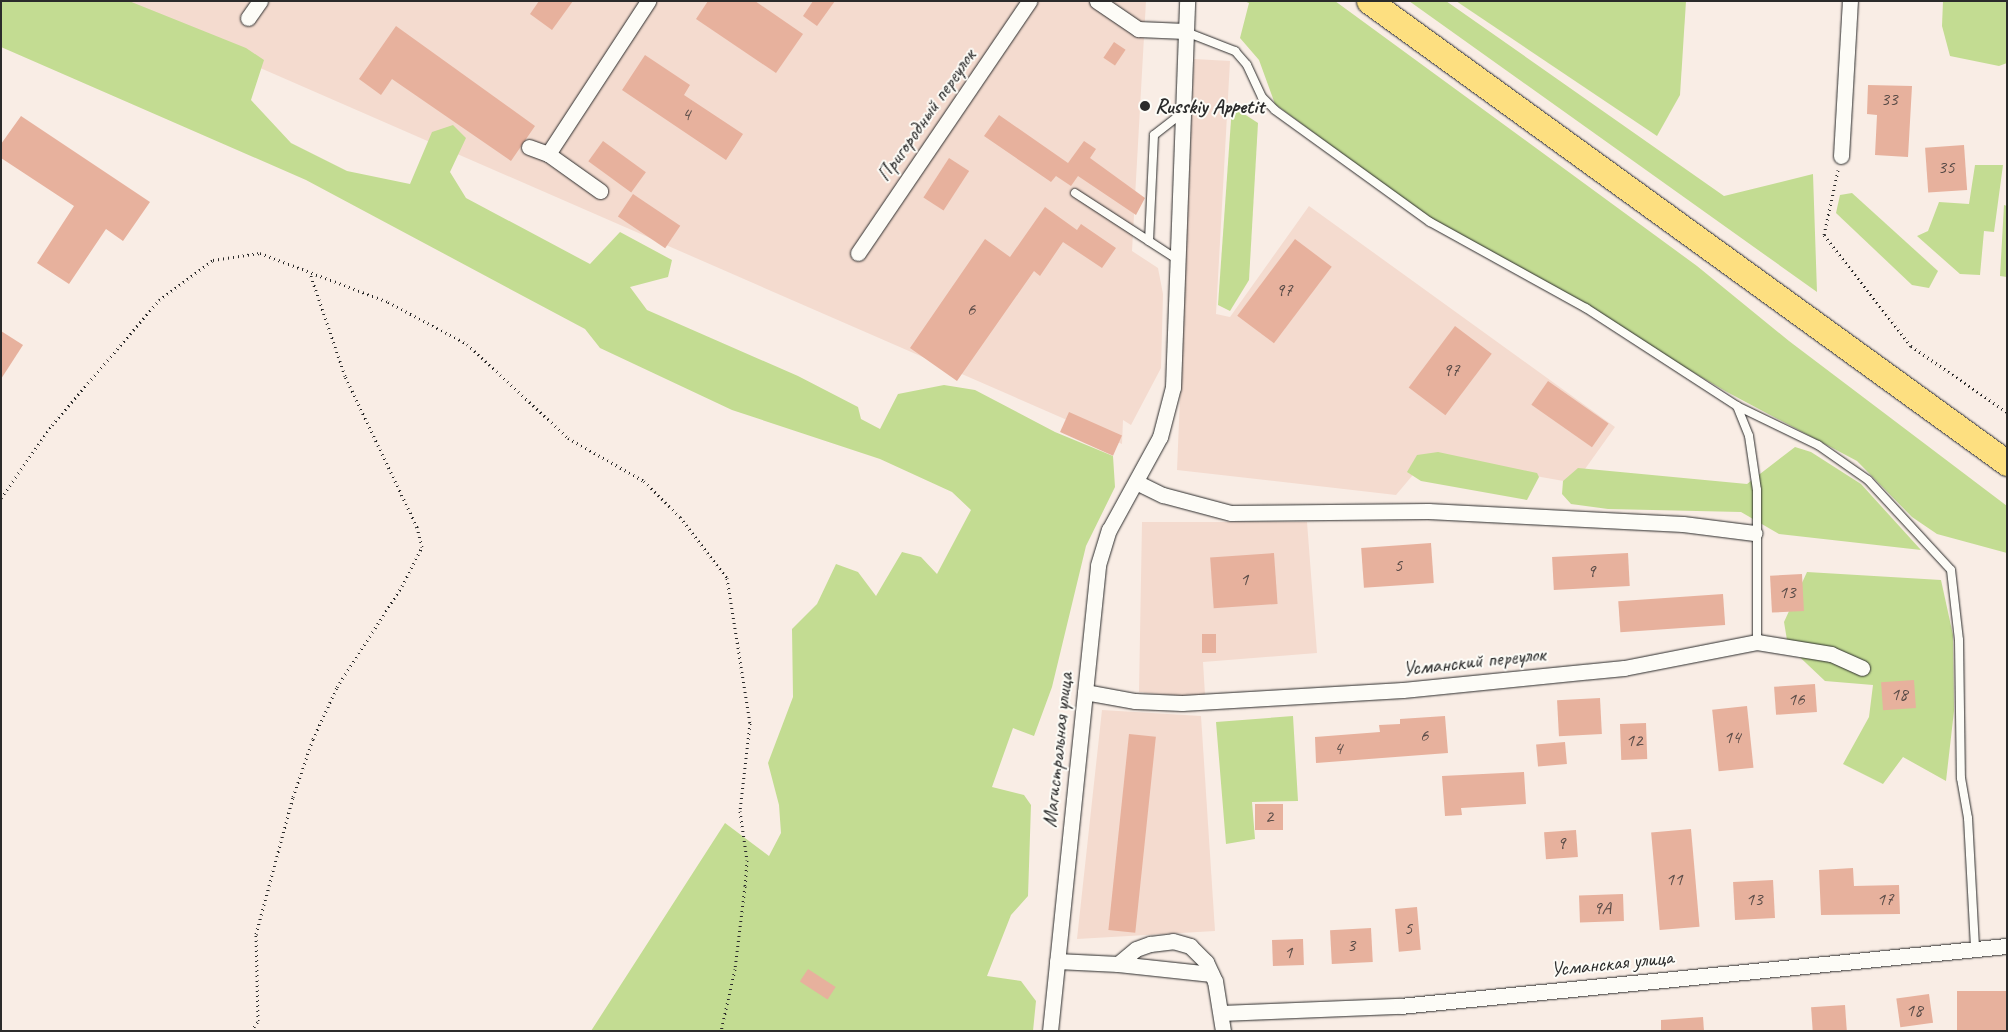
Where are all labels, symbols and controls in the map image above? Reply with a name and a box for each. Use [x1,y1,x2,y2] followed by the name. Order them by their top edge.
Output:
[871,44,981,186] street label: Пригородный переулок
[1880,89,1898,111] house number: 33
[1155,93,1264,119] place label: Russkiy Appetit
[1139,100,1151,112] marker: Russkiy Appetit
[682,104,690,126] house number: 4
[1937,157,1955,179] house number: 35
[1275,280,1293,302] house number: 97
[967,299,975,321] house number: 6
[1442,360,1460,382] house number: 97
[1394,555,1402,577] house number: 5
[1587,561,1595,583] house number: 9
[1240,569,1248,591] house number: 1
[1778,582,1796,604] house number: 13
[1401,641,1547,681] street label: Усманский переулок
[1036,670,1078,830] street label: Магистральная улица
[1890,684,1908,706] house number: 18
[1787,689,1805,711] house number: 16
[1420,725,1428,747] house number: 6
[1723,727,1741,749] house number: 14
[1625,730,1643,752] house number: 12
[1334,738,1342,760] house number: 4
[1265,806,1273,828] house number: 2
[1557,833,1565,855] house number: 9
[1665,869,1683,891] house number: 11
[1745,889,1763,911] house number: 13
[1876,889,1894,911] house number: 17
[1593,898,1611,920] house number: 9А
[1404,918,1412,940] house number: 5
[1347,935,1355,957] house number: 3
[1284,942,1292,964] house number: 1
[1550,944,1674,982] street label: Усманская улица
[1905,1000,1923,1022] house number: 18

